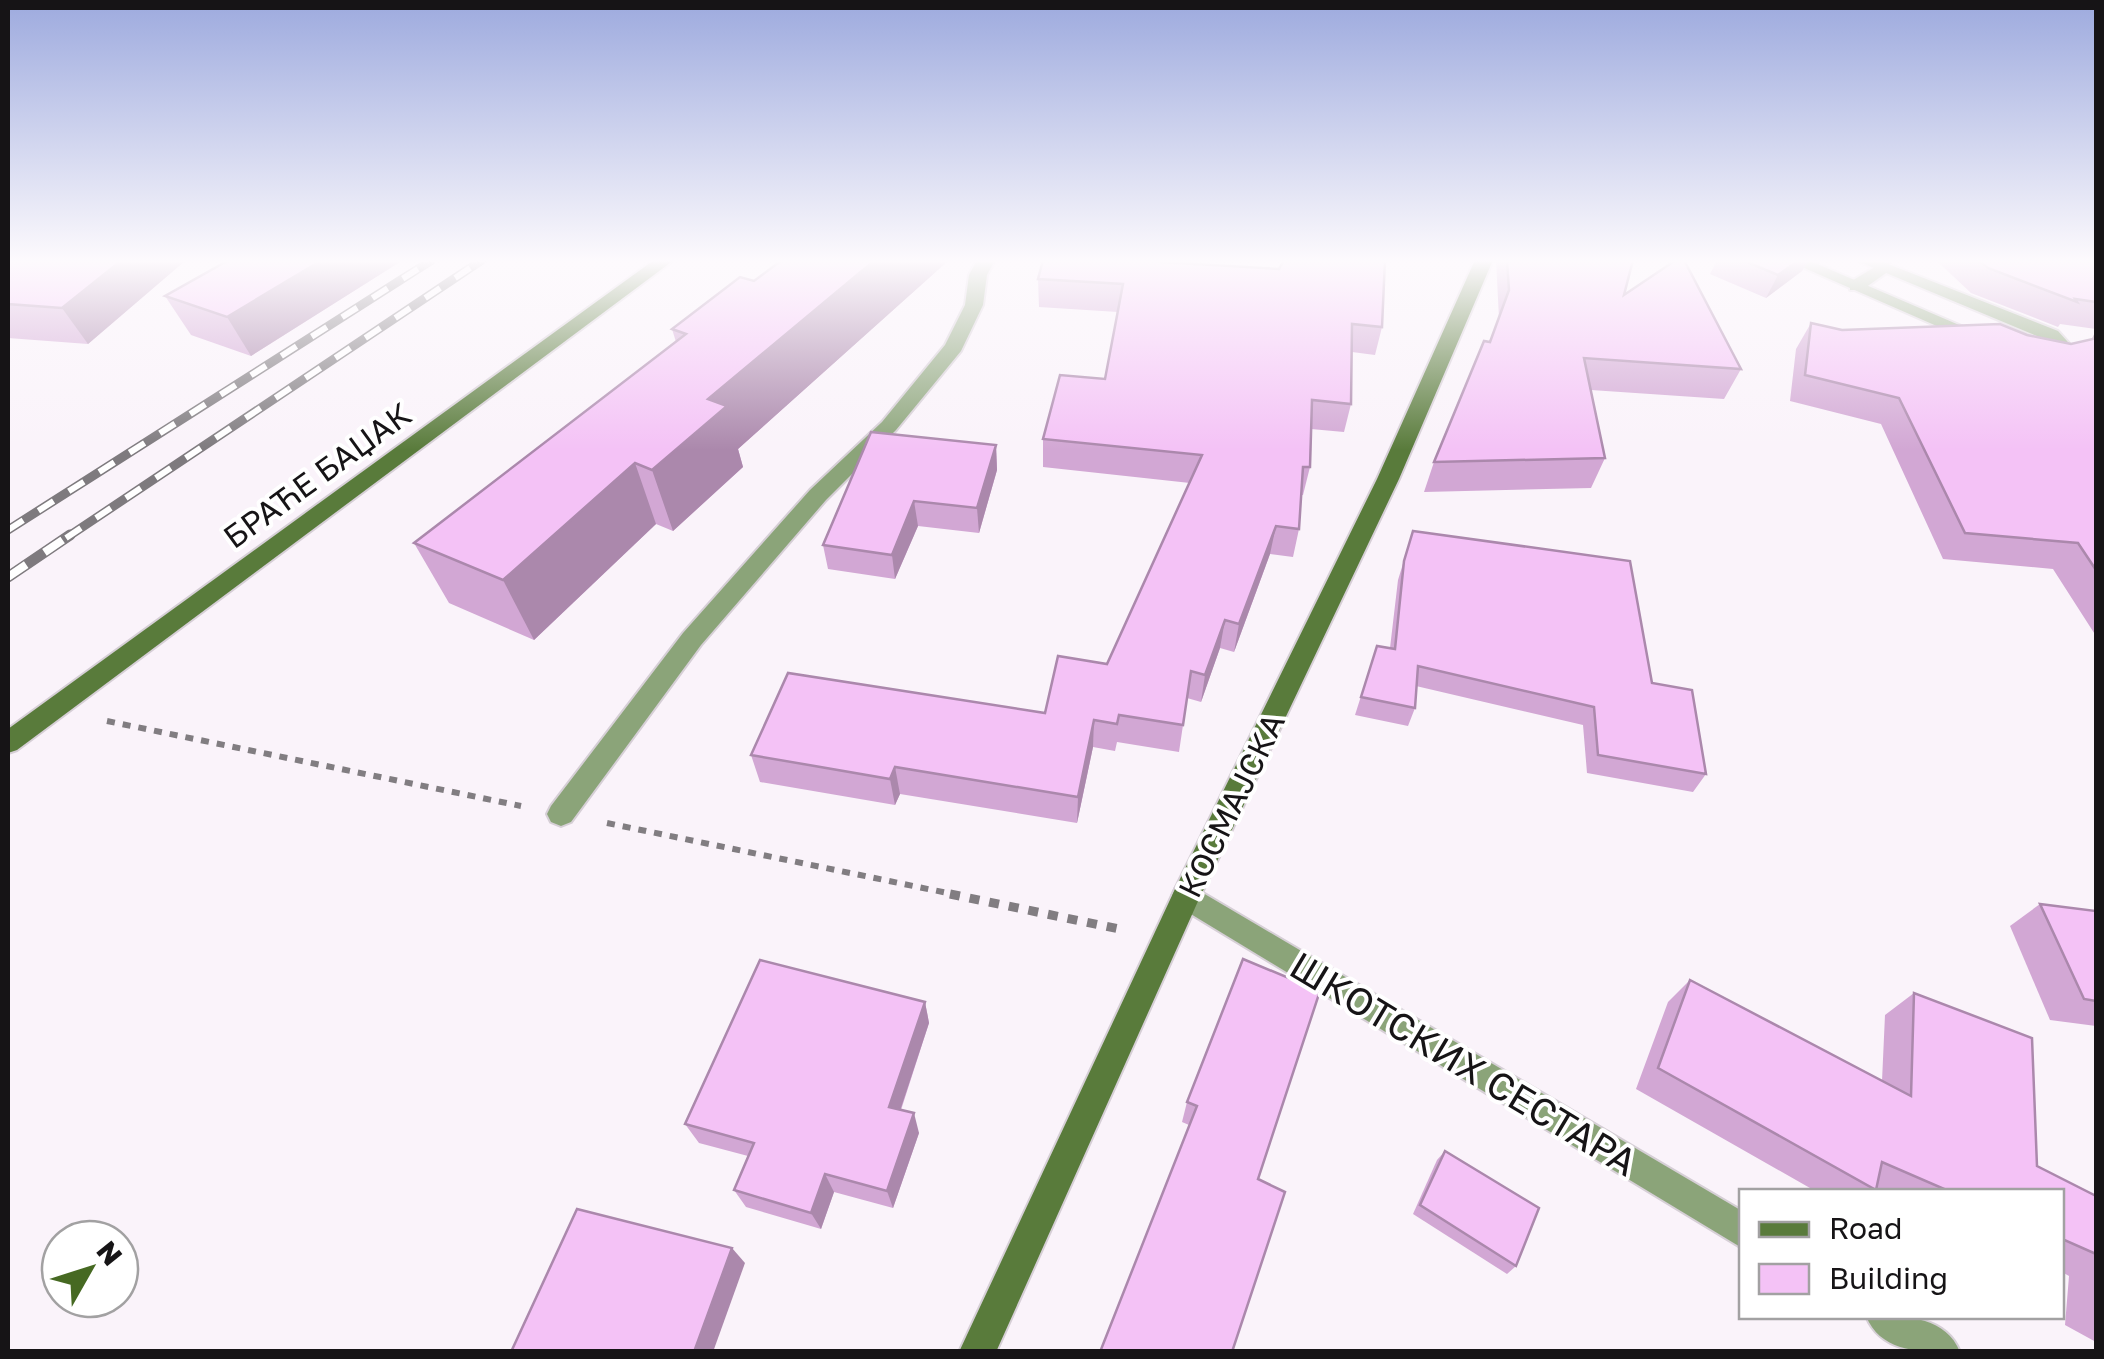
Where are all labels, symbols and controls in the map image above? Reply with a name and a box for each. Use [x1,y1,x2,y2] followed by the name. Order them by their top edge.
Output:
[216,394,418,556] street label: БРАЋЕ БАЏАК
[1170,707,1292,903] street label: КОСМАЈСКА
[1283,942,1645,1184] street label: ШКОТСКИХ СЕСТАРА
[1739,1189,2064,1319] legend
[1829,1210,1903,1246] text: Road
[40,1219,140,1319] north arrow
[90,1234,129,1272] text: N
[1829,1260,1948,1296] text: Building

